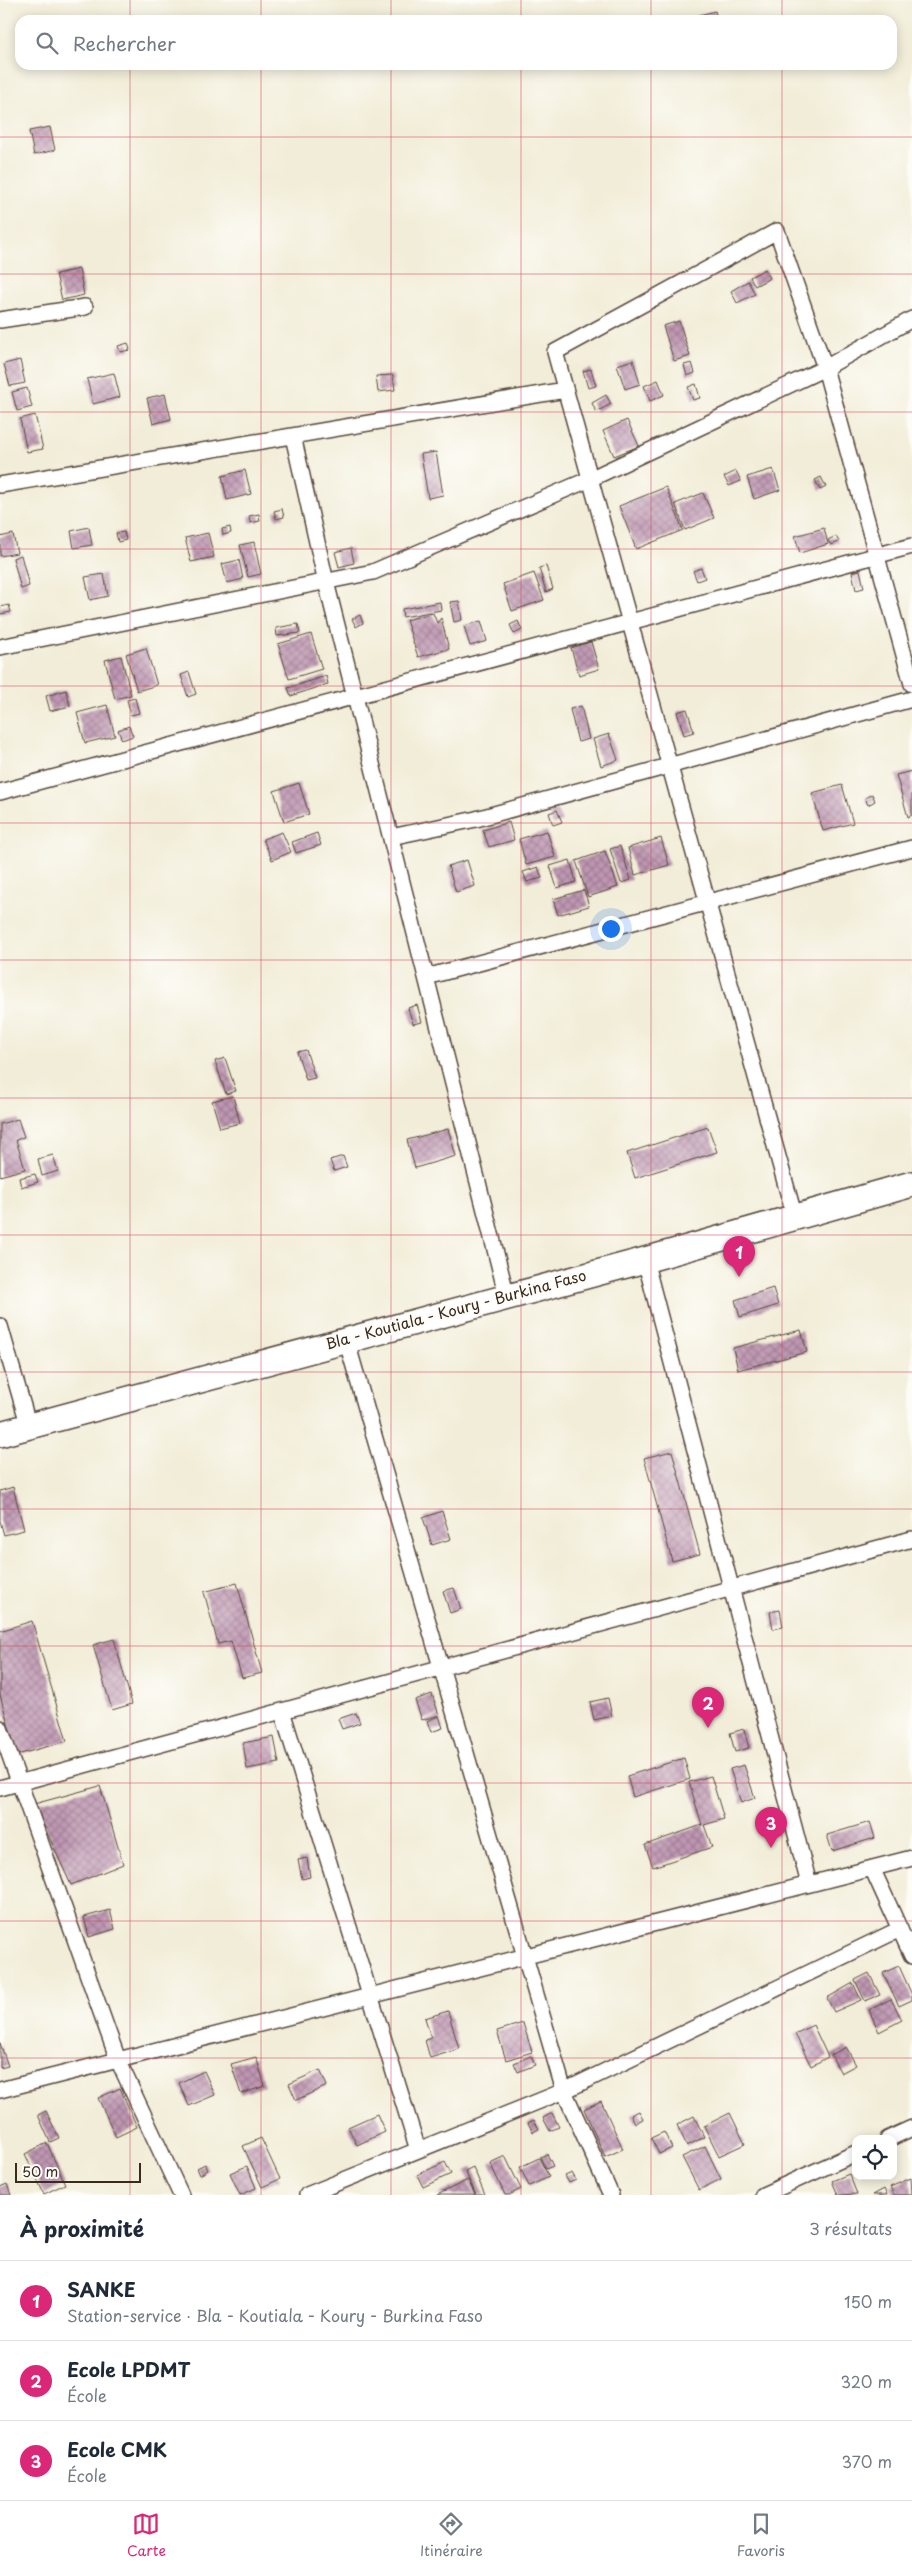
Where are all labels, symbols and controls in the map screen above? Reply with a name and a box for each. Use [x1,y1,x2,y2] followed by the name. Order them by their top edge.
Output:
[15,15,897,70] search box
[33,29,61,57] icon: search
[73,29,176,57] text: Rechercher
[598,916,624,942] your location
[723,1236,755,1277] pin: 1
[323,1263,588,1354] street label: Bla - Koutiala - Koury - Burkina Faso
[692,1687,724,1728] pin: 2
[755,1807,787,1848] pin: 3
[852,2135,897,2180] map controls
[852,2135,897,2180] button: locate
[15,2160,141,2183] scale bar
[22,2161,58,2182] text: 50 m
[20,2212,144,2244] text: À proximité
[809,2216,892,2240] text: 3 résultats
[67,2275,136,2303] text: SANKE
[32,2289,40,2313] text: 1
[844,2289,892,2313] text: 150 m
[67,2303,483,2327] text: Station-service · Bla - Koutiala - Koury - Burkina Faso
[67,2355,190,2383] text: Ecole LPDMT
[30,2369,42,2393] text: 2
[841,2369,892,2393] text: 320 m
[67,2383,107,2407] text: École
[67,2435,167,2463] text: Ecole CMK
[31,2449,41,2473] text: 3
[842,2449,892,2473] text: 370 m
[67,2463,107,2487] text: École
[127,2510,166,2561] tab: Carte
[420,2510,483,2561] tab: Itinéraire
[737,2510,785,2561] tab: Favoris

